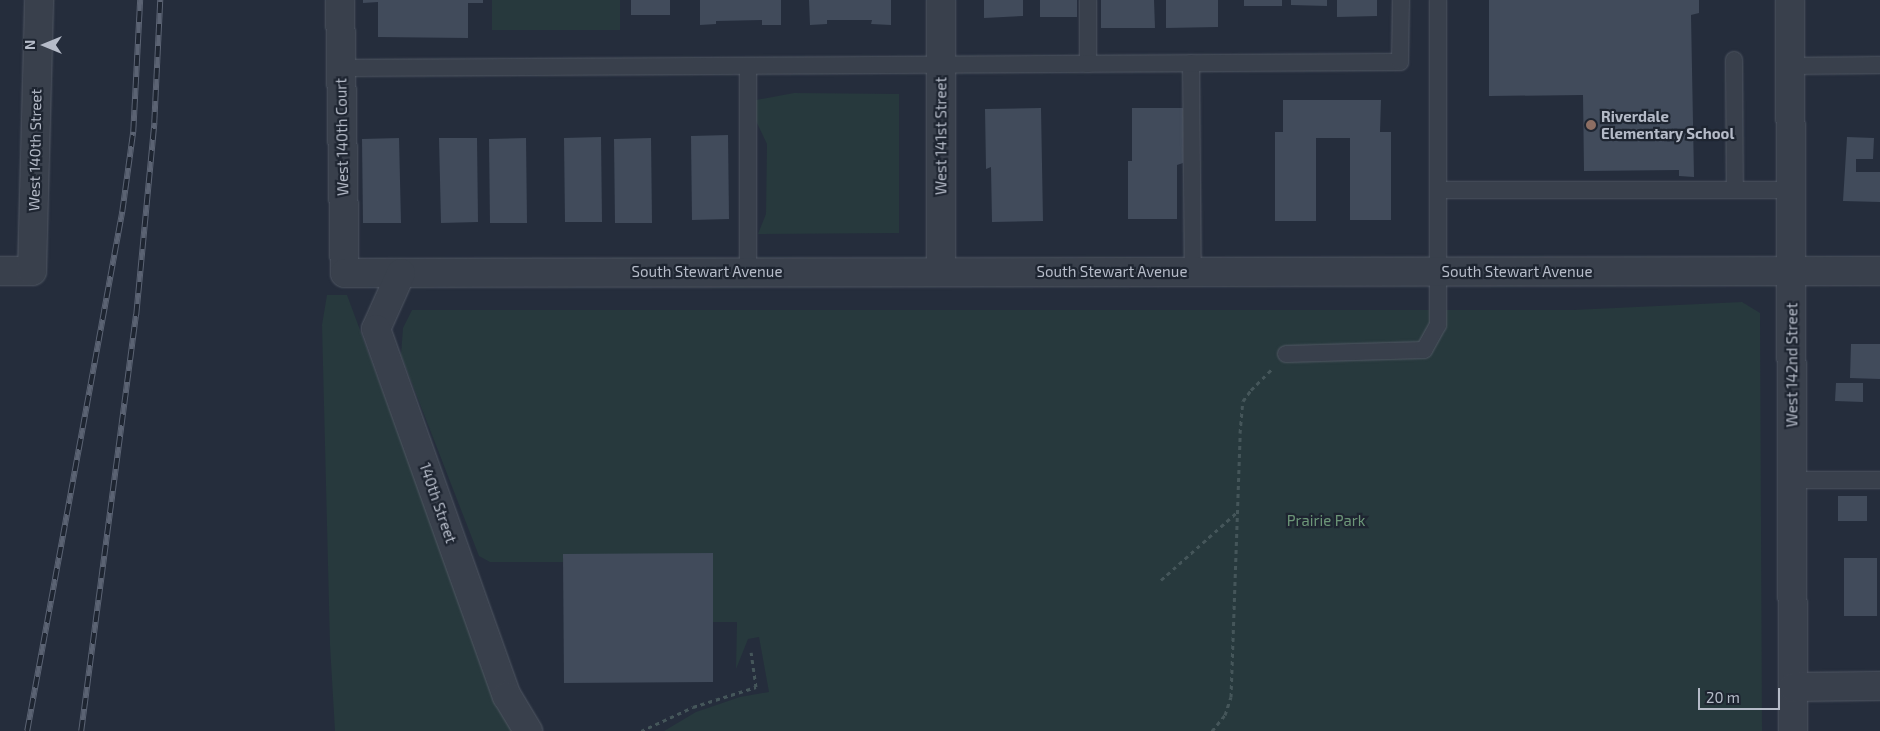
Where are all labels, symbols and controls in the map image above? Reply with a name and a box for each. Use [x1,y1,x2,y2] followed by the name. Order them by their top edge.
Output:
[20,20,70,70] north arrow
[21,40,38,50] text: N
[932,77,950,195] street label: West 141st Street
[332,78,352,196] street label: West 140th Court
[25,89,45,211] street label: West 140th Street
[1601,107,1735,142] place label: Riverdale Elementary School
[1585,119,1597,131] marker: Riverdale Elementary School
[631,263,783,281] street label: South Stewart Avenue
[1036,263,1188,281] street label: South Stewart Avenue
[1441,263,1593,281] street label: South Stewart Avenue
[1783,303,1801,427] street label: West 142nd Street
[416,460,460,546] street label: 140th Street
[1287,512,1365,530] park label: Prairie Park
[1700,678,1782,710] scale bar
[1706,688,1740,706] text: 20 m

